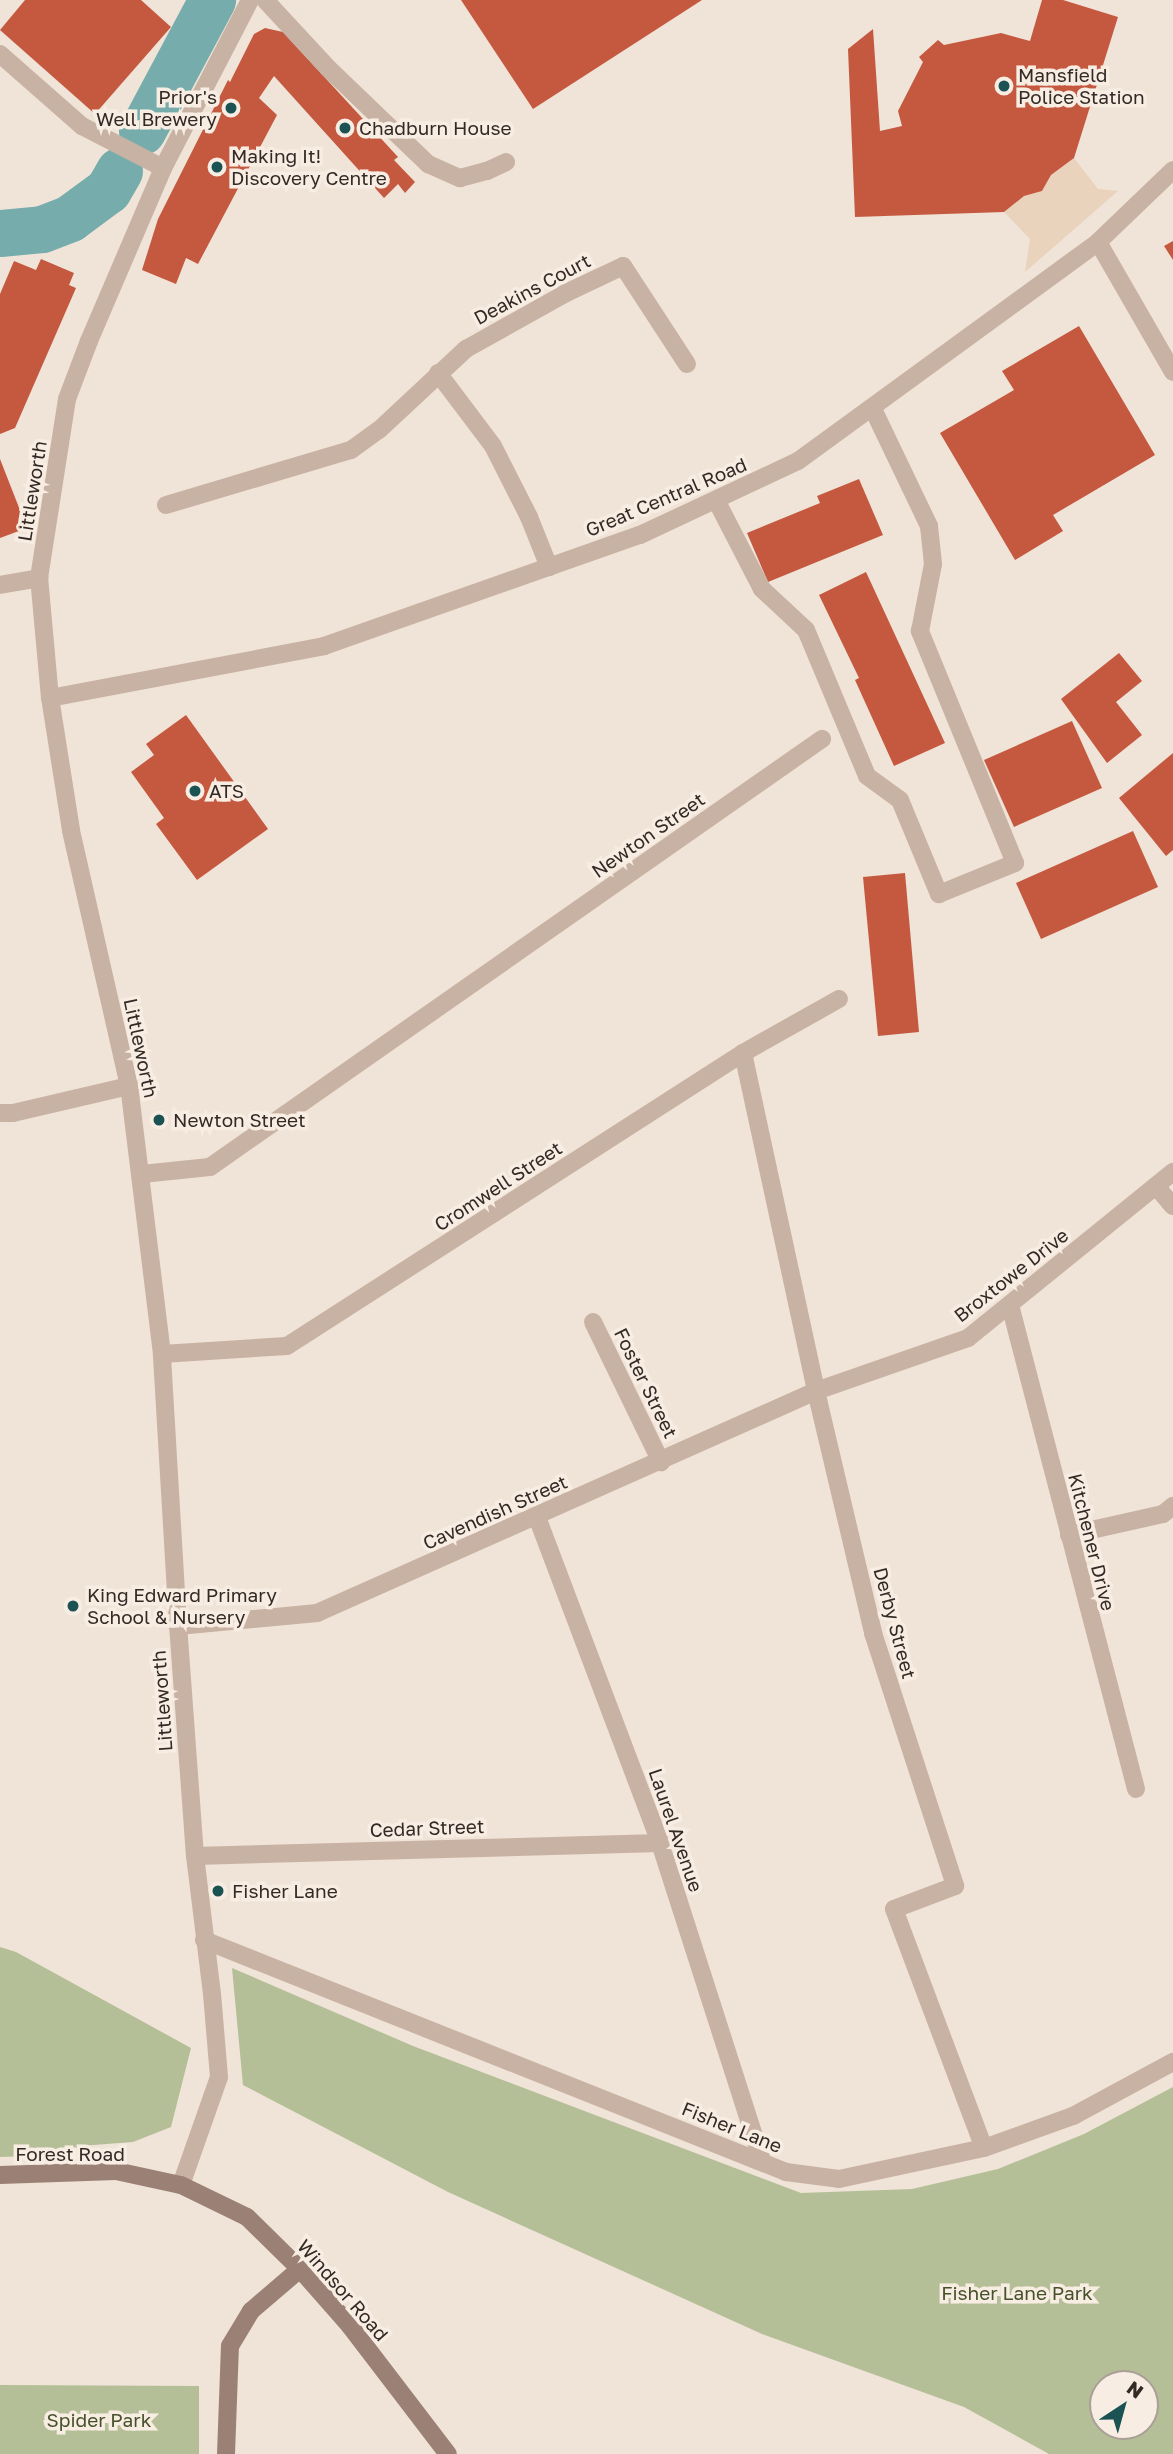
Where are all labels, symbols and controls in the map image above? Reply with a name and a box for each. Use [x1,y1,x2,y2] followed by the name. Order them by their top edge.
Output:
[1018,64,1145,108] place label: Mansfield Police Station
[996,78,1012,94] marker: Mansfield Police Station
[96,86,217,130] place label: Prior's Well Brewery
[223,100,239,116] marker: Prior's Well Brewery
[359,117,511,139] place label: Chadburn House
[337,120,353,136] marker: Chadburn House
[231,145,387,189] place label: Making It! Discovery Centre
[209,159,225,175] marker: Making It! Discovery Centre
[470,249,594,329] street label: Deakins Court
[13,439,51,543] street label: Littleworth
[582,453,750,541] street label: Great Central Road
[209,780,244,802] place label: ATS
[187,783,203,799] marker: ATS
[587,788,709,882] street label: Newton Street
[119,996,163,1100] street label: Littleworth
[173,1109,306,1131] place label: Newton Street
[151,1112,167,1128] marker: Newton Street
[430,1136,566,1236] street label: Cromwell Street
[949,1223,1073,1327] street label: Broxtowe Drive
[610,1324,682,1442] street label: Foster Street
[419,1470,571,1554] street label: Cavendish Street
[1064,1471,1120,1613] street label: Kitchener Drive
[869,1565,921,1681] street label: Derby Street
[87,1584,277,1628] place label: King Edward Primary School & Nursery
[65,1598,81,1614] marker: King Edward Primary School & Nursery
[147,1650,177,1752] street label: Littleworth
[644,1765,708,1895] street label: Laurel Avenue
[369,1815,485,1841] street label: Cedar Street
[232,1880,338,1902] place label: Fisher Lane
[210,1883,226,1899] marker: Fisher Lane
[679,2097,785,2157] street label: Fisher Lane
[15,2143,125,2165] street label: Forest Road
[293,2235,393,2345] street label: Windsor Road
[941,2282,1093,2304] park label: Fisher Lane Park
[1089,2370,1159,2440] north arrow
[1123,2376,1148,2403] text: N
[47,2409,151,2431] park label: Spider Park

